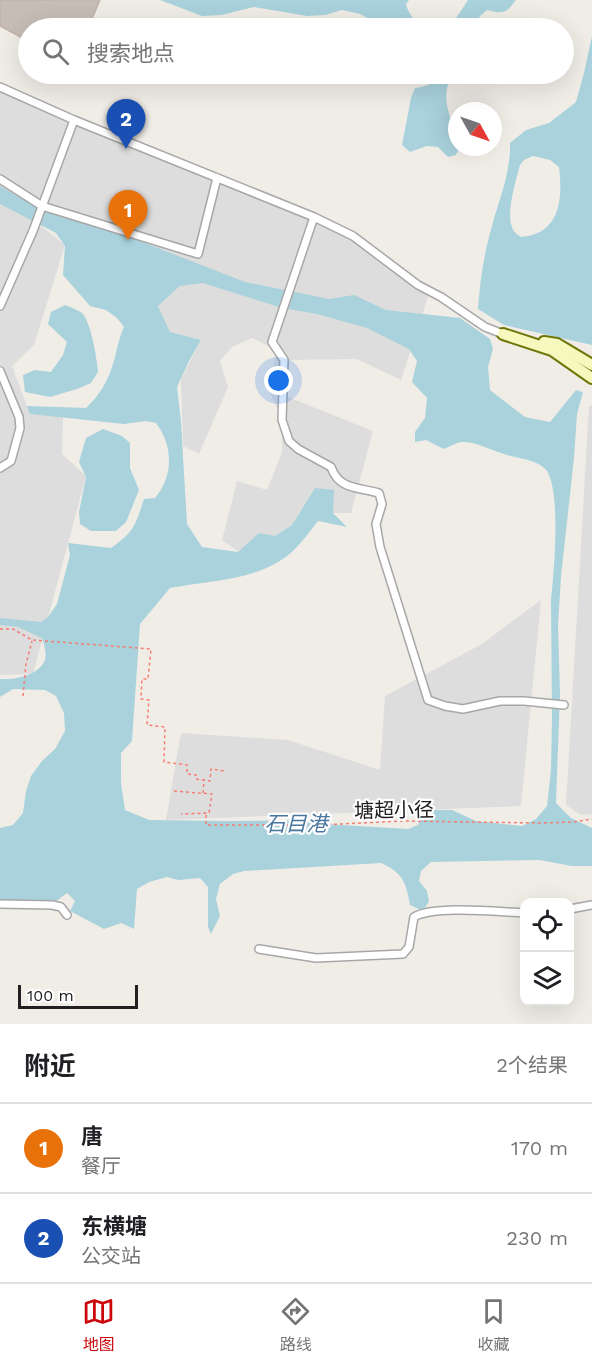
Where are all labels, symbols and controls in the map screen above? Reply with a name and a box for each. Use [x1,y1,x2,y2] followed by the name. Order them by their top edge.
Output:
[18,18,574,84] search box
[39,35,72,68] icon: search
[87,41,175,66] text: 搜索地点
[106,100,146,149] pin: 2
[448,102,502,156] north arrow
[108,190,148,240] pin: 1
[264,366,293,395] your location
[354,797,434,823] street label: 塘超小径
[265,811,330,836] water label: 石目港
[520,898,574,1006] map controls
[520,898,574,952] button: locate
[520,952,574,1006] button: layers
[18,982,138,1010] scale bar
[27,986,74,1005] text: 100 m
[24,1051,76,1081] text: 附近
[496,1053,568,1077] text: 2个结果
[81,1124,103,1149] text: 唐
[39,1136,48,1160] text: 1
[511,1136,568,1160] text: 170 m
[81,1154,121,1178] text: 餐厅
[81,1214,147,1239] text: 东横塘
[38,1226,49,1250] text: 2
[506,1226,568,1250] text: 230 m
[81,1244,141,1268] text: 公交站
[82,1295,115,1355] tab: 地图
[279,1295,312,1355] tab: 路线
[477,1295,510,1355] tab: 收藏

